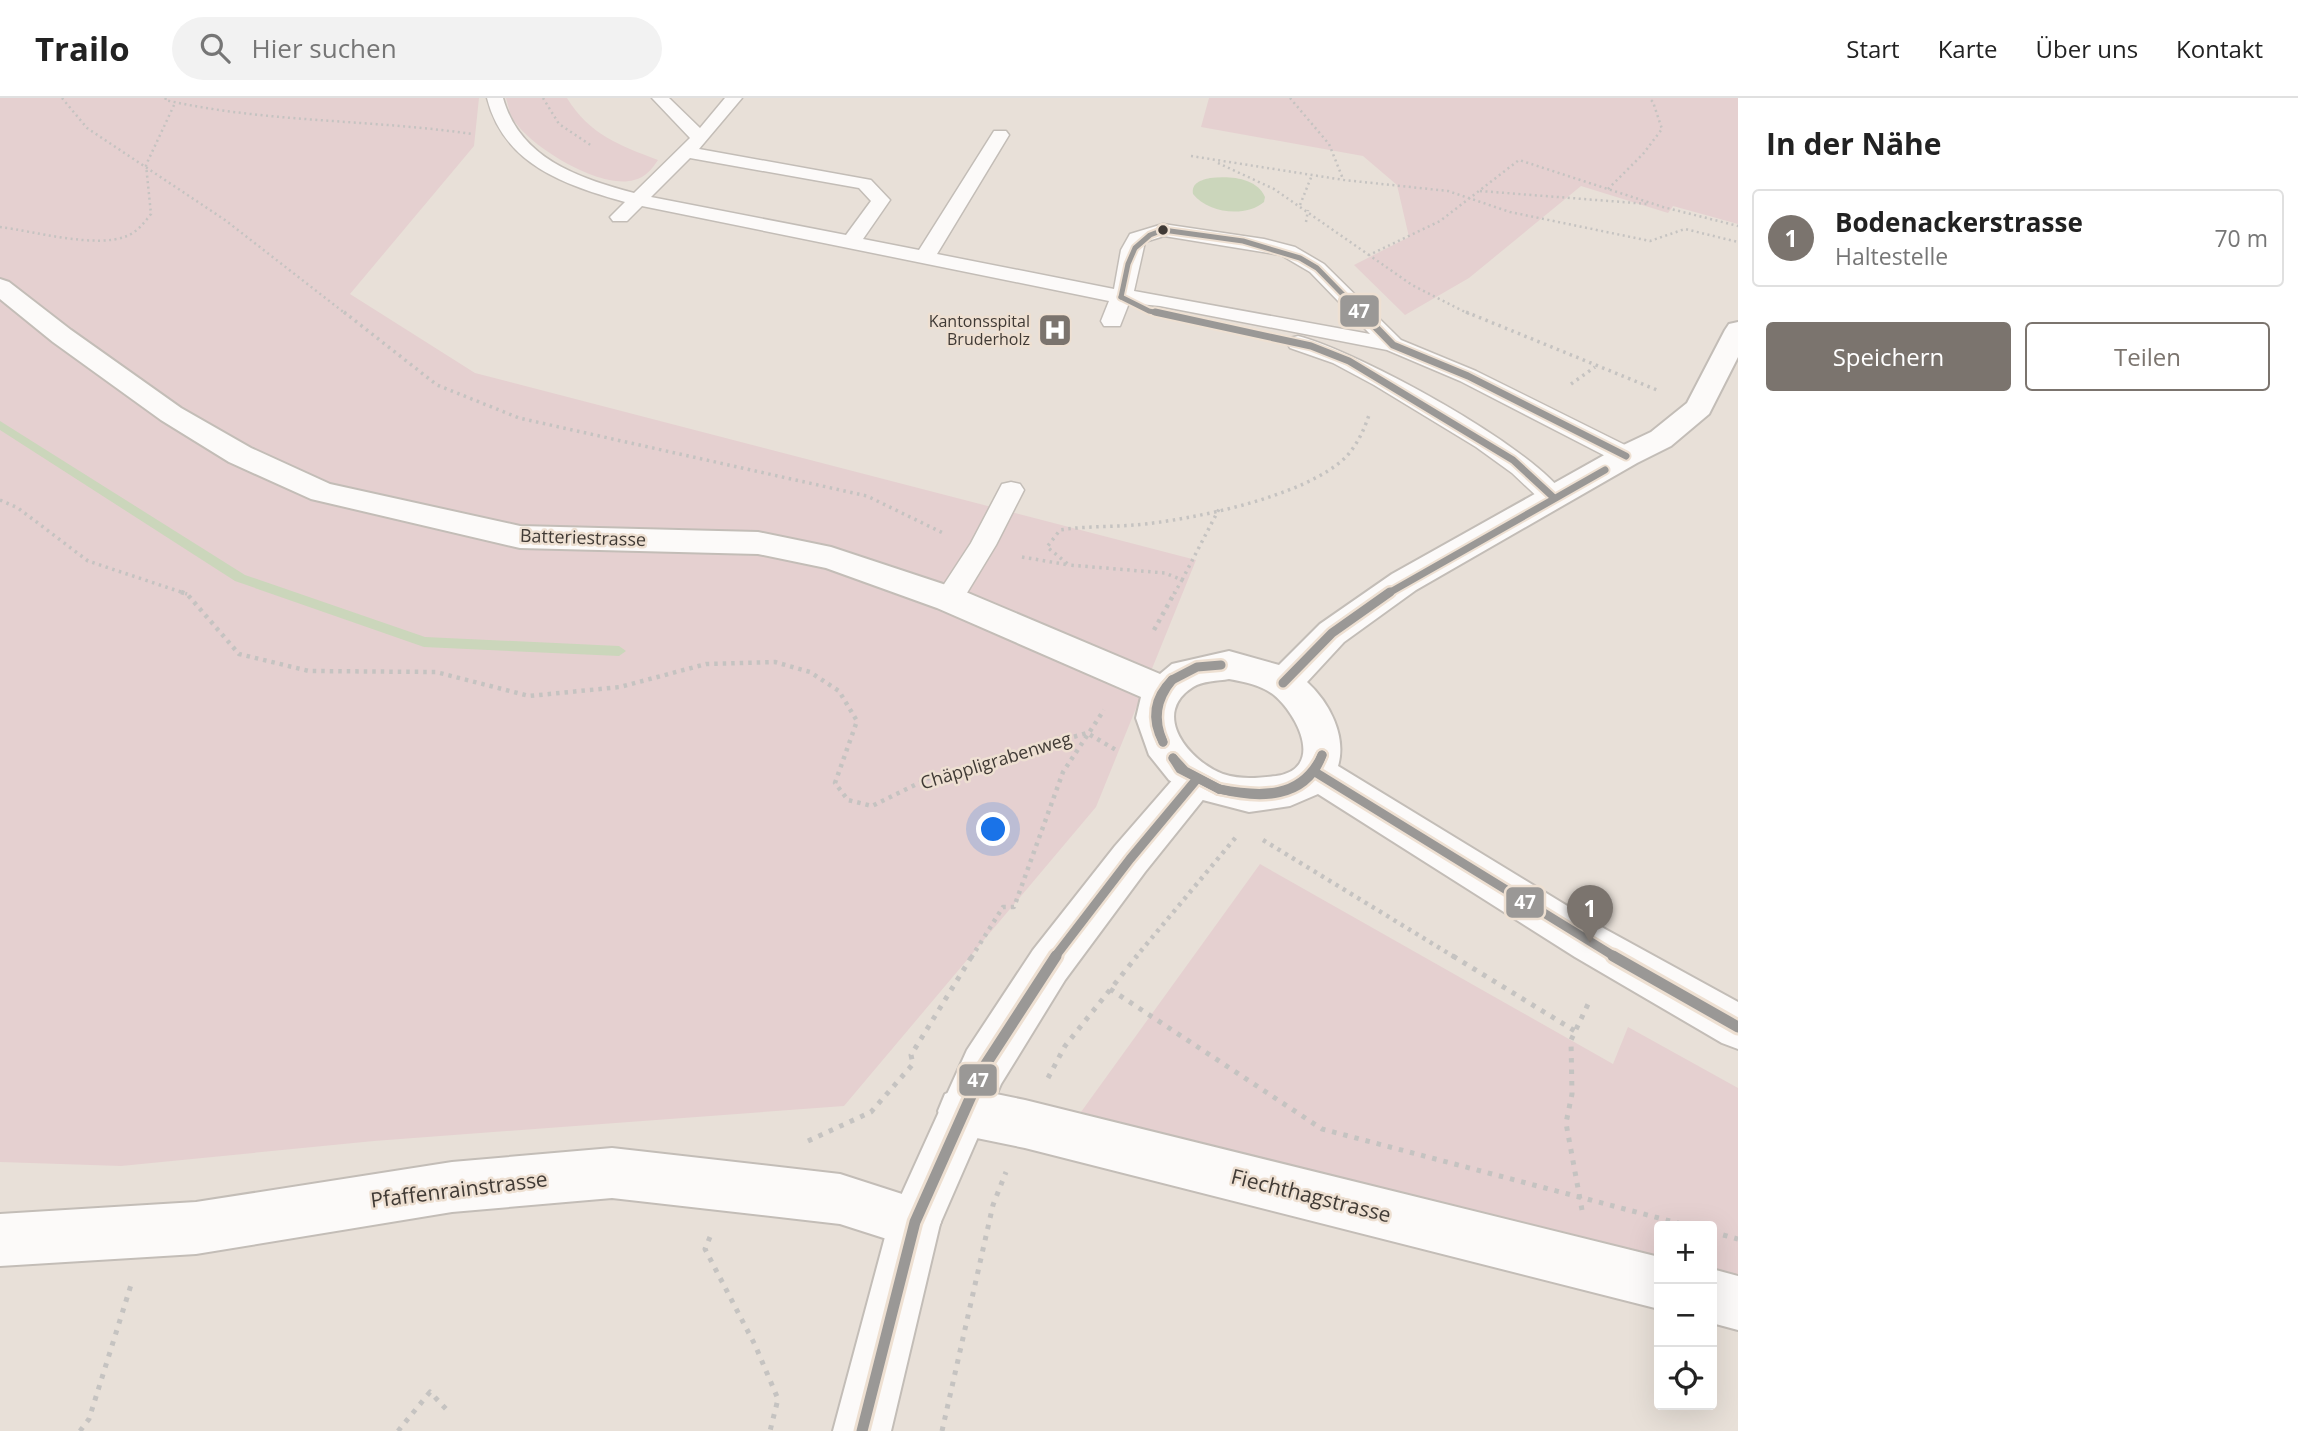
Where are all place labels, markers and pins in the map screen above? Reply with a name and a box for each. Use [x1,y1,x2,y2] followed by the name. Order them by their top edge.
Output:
[1156,223,1170,237] unlabelled marker
[929,310,1030,350] place label: Kantonsspital Bruderholz
[1036,311,1074,349] hospital icon: Kantonsspital Bruderholz
[1567,885,1613,943] pin: 1

